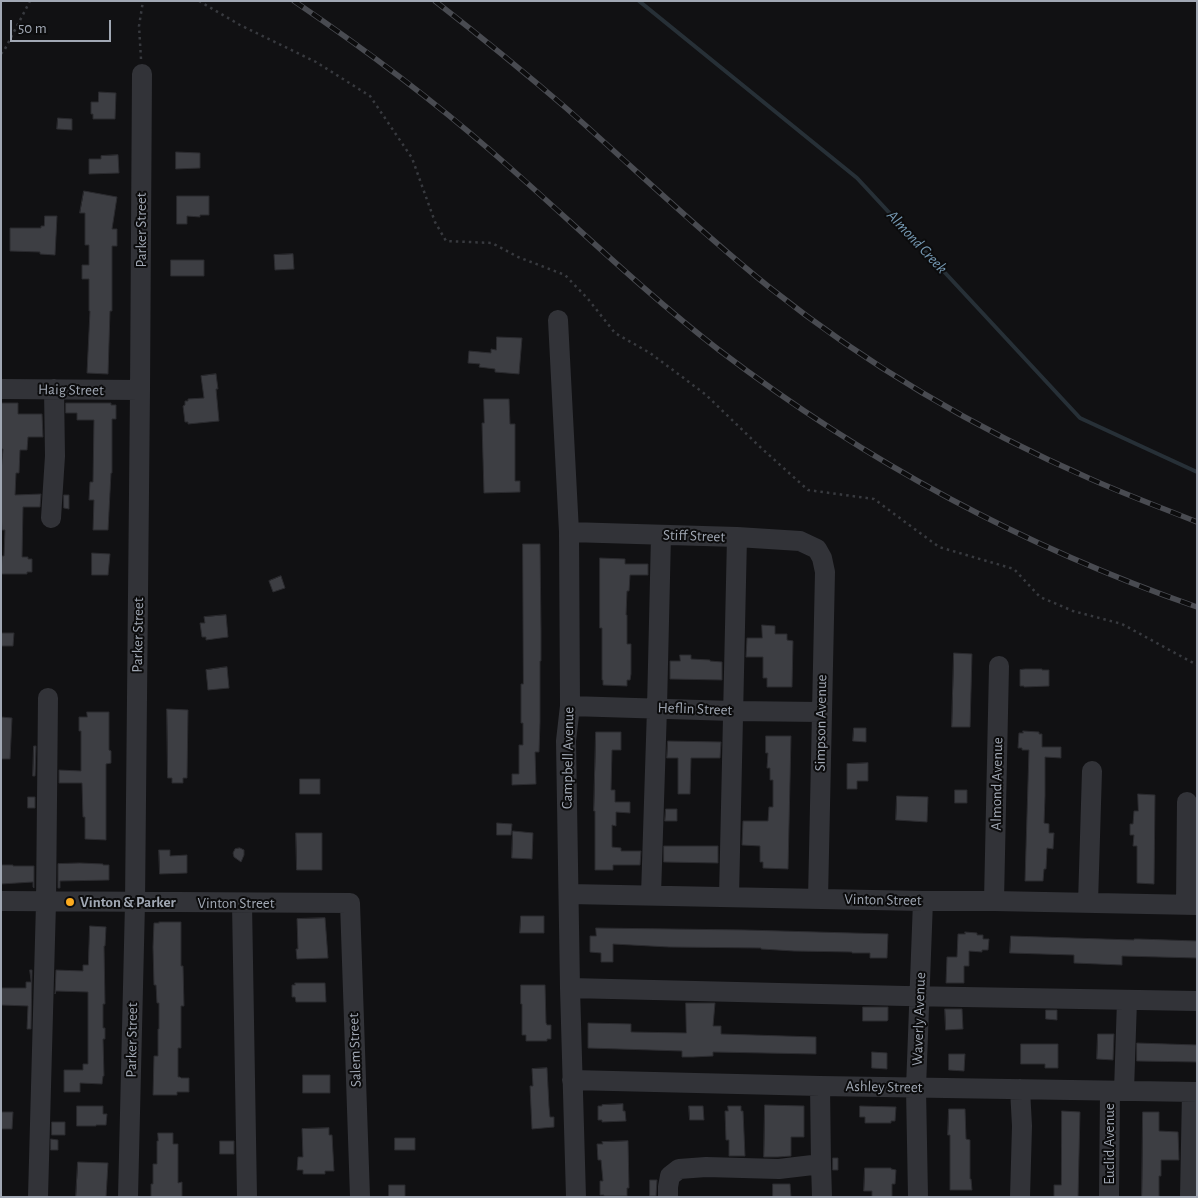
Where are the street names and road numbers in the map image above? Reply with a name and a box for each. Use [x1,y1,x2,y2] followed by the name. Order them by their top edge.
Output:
[132,192,150,268] street label: Parker Street
[38,380,104,400] street label: Haig Street
[663,526,725,546] street label: Stiff Street
[128,597,148,673] street label: Parker Street
[811,674,831,772] street label: Simpson Avenue
[657,699,733,719] street label: Heflin Street
[558,707,578,809] street label: Campbell Avenue
[987,737,1007,831] street label: Almond Avenue
[844,890,922,910] street label: Vinton Street
[197,894,275,912] street label: Vinton Street
[908,972,930,1066] street label: Waverly Avenue
[122,1002,142,1078] street label: Parker Street
[345,1013,365,1087] street label: Salem Street
[845,1077,923,1097] street label: Ashley Street
[1100,1103,1118,1185] street label: Euclid Avenue

